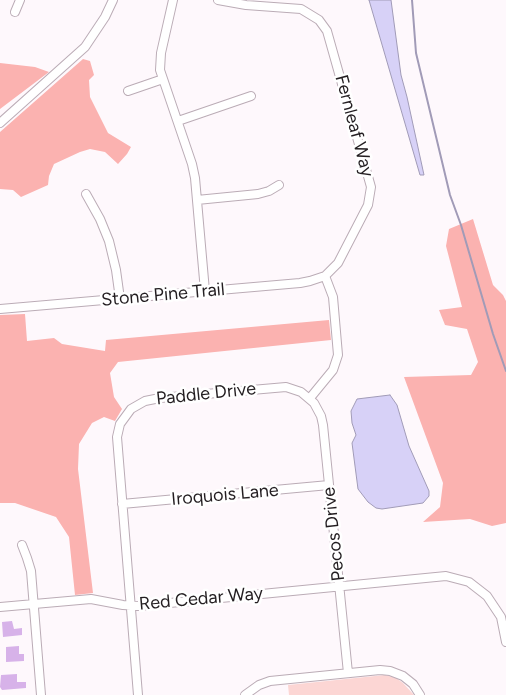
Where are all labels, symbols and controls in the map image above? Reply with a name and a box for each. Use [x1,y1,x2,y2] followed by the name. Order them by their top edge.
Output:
[330,73,378,179] street label: Fernleaf Way
[100,279,226,311] street label: Stone Pine Trail
[155,378,257,410] street label: Paddle Drive
[170,480,280,510] street label: Iroquois Lane
[318,486,350,582] street label: Pecos Drive
[138,583,264,615] street label: Red Cedar Way

